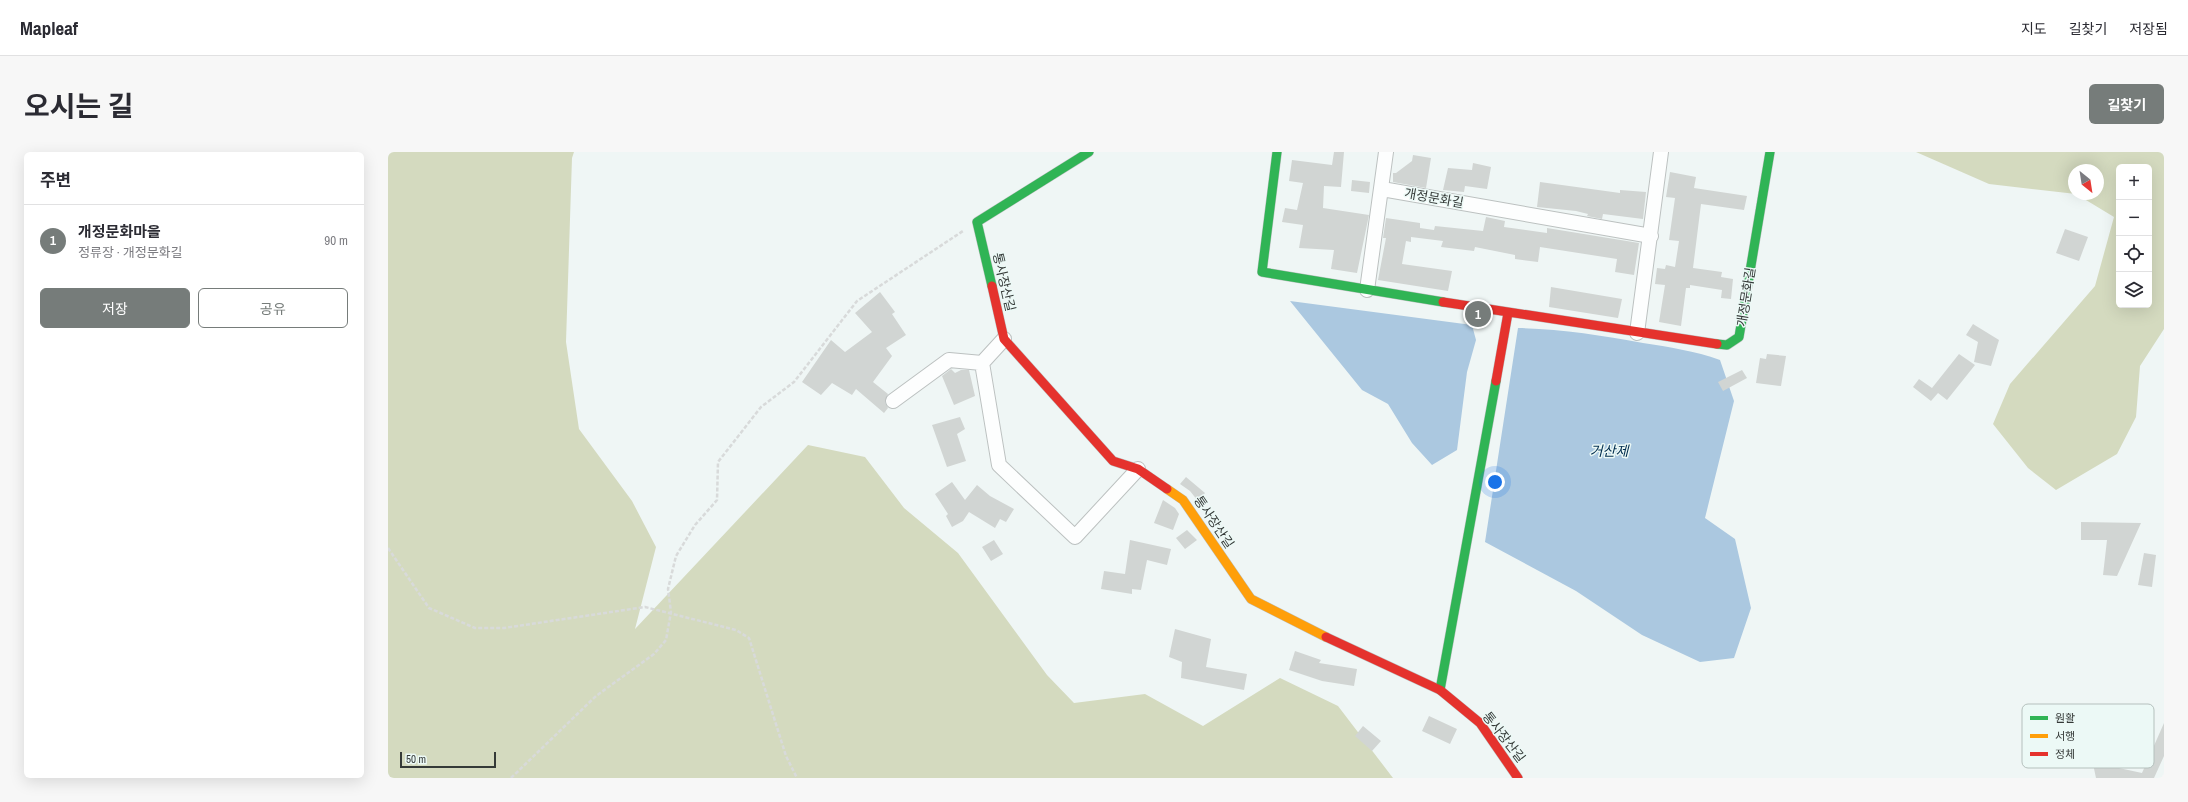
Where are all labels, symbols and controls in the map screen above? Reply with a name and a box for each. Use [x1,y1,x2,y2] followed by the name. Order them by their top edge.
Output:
[20,15,78,41] text: Mapleaf
[2021,20,2047,38] text: 지도
[2069,20,2107,38] text: 길찾기
[2129,20,2168,38] text: 저장됨
[2089,84,2164,124] button: 길찾기
[24,87,133,125] text: 오시는 길
[2068,164,2104,200] north arrow
[2116,164,2152,308] map controls
[2116,164,2152,200] button: +
[40,168,71,191] text: 주변
[1403,184,1465,212] street label: 개정문화길
[2116,200,2152,236] button: −
[78,221,161,242] text: 개정문화마을
[50,232,56,249] text: 1
[324,232,348,249] text: 90 m
[2116,236,2152,272] button: locate
[78,244,183,261] text: 정류장 · 개정문화길
[989,251,1019,313] street label: 통사장산길
[1733,266,1759,328] street label: 개정문화길
[2116,272,2152,308] button: layers
[40,288,190,328] button: 저장
[198,288,348,328] button: 공유
[1465,299,1491,329] pin: 1
[1590,442,1630,460] water label: 거산제
[1485,472,1505,492] your location
[1190,492,1238,552] street label: 통사장산길
[2022,704,2154,768] legend
[1479,708,1529,766] street label: 통사장산길
[2055,711,2075,725] text: 원활
[2055,729,2075,743] text: 서행
[2055,747,2075,761] text: 정체
[400,750,496,769] scale bar
[406,752,426,766] text: 50 m

